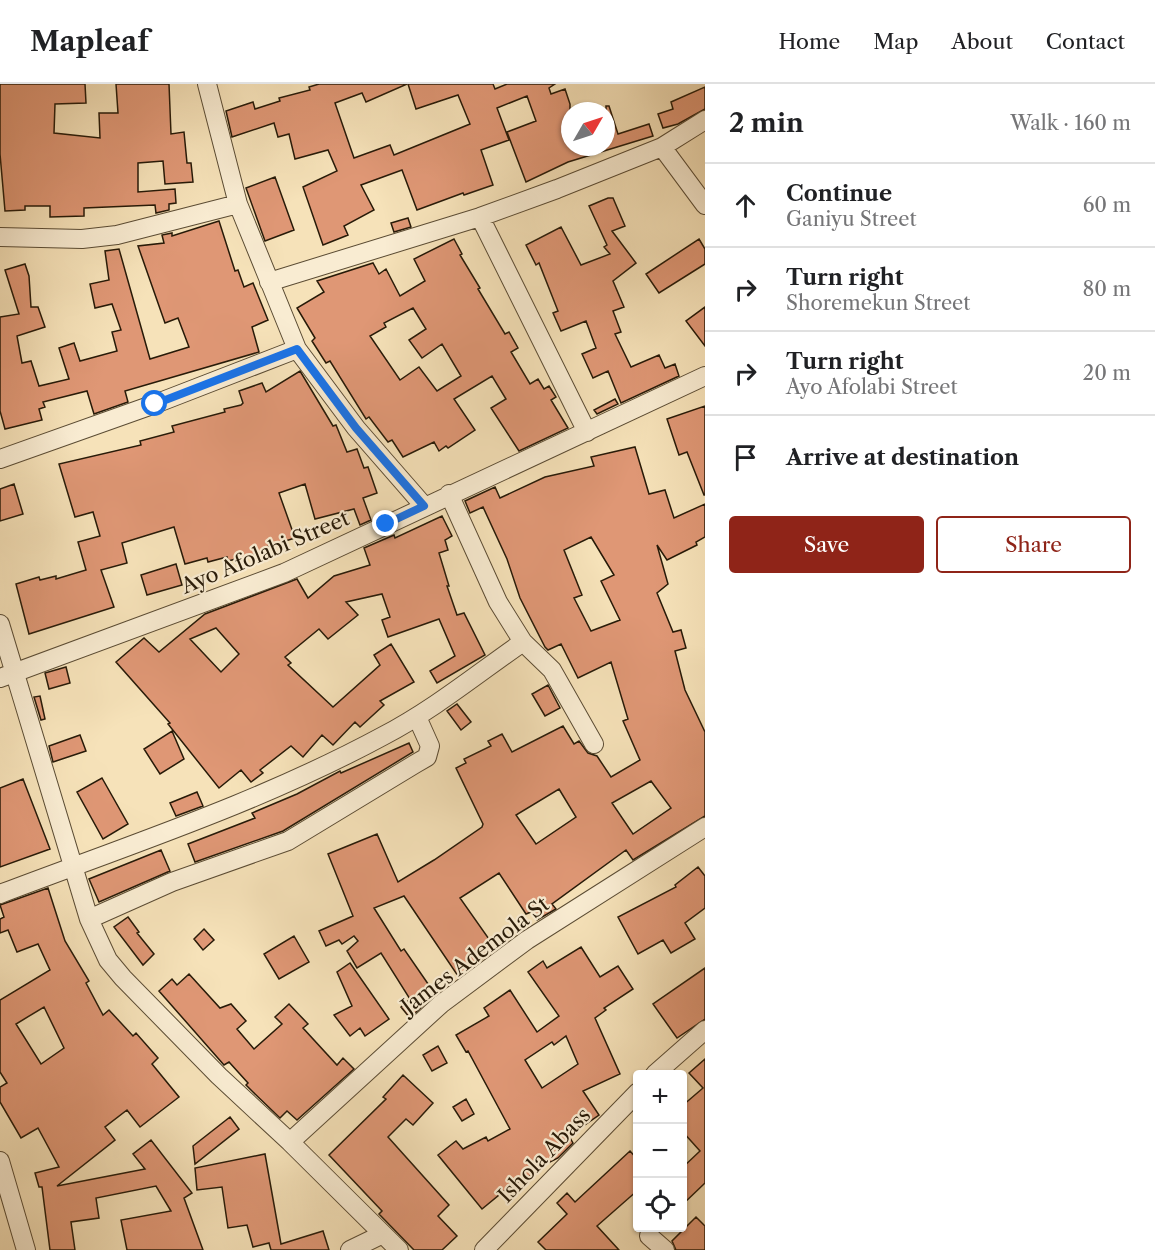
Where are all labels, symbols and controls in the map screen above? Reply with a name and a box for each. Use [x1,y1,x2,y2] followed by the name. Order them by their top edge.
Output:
[30,24,149,58] text: Mapleaf
[779,29,840,54] text: Home
[873,29,918,54] text: Map
[951,29,1013,54] text: About
[1046,29,1125,54] text: Contact
[561,102,615,156] north arrow
[729,107,804,139] text: 2 min
[1010,111,1131,135] text: Walk · 160 m
[786,180,892,207] text: Continue
[729,189,762,222] icon: ahead
[1083,193,1131,217] text: 60 m
[786,207,917,231] text: Ganiyu Street
[786,264,904,291] text: Turn right
[729,273,762,306] icon: right
[1083,277,1131,301] text: 80 m
[786,291,970,315] text: Shoremekun Street
[786,348,904,375] text: Turn right
[729,357,762,390] icon: right
[1083,361,1131,385] text: 20 m
[786,375,958,399] text: Ayo Afolabi Street
[141,390,167,416] route start
[729,441,762,474] icon: arrive
[786,444,1019,471] text: Arrive at destination
[176,505,353,599] street label: Ayo Afolabi Street
[372,510,398,536] route end
[729,516,924,573] button: Save
[936,516,1131,573] button: Share
[394,891,554,1020] street label: James Ademola St
[633,1070,687,1232] map controls
[633,1070,687,1124] button: +
[493,1102,595,1208] street label: Ishola Abass
[633,1124,687,1178] button: −
[633,1178,687,1232] button: locate

